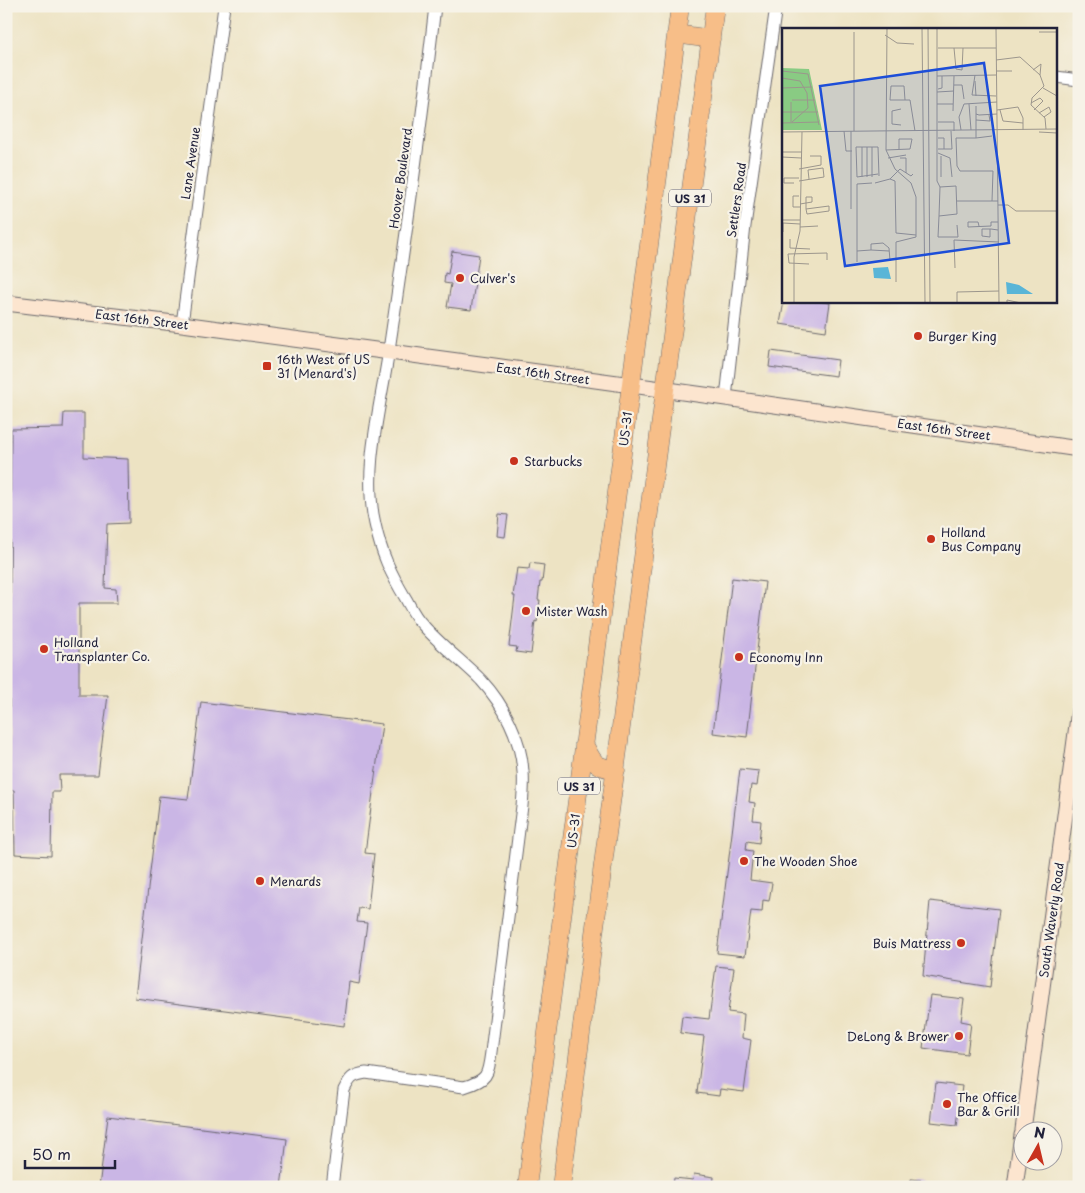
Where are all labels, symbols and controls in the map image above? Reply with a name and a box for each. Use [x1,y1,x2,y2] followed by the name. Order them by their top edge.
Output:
[782,28,1058,302] inset map
[176,125,204,201] street label: Lane Avenue
[384,126,416,230] street label: Hoover Boulevard
[722,161,750,239] street label: Settlers Road
[669,190,711,207] road number: US 31
[470,269,516,287] place label: Culver's
[454,272,466,284] marker: Culver's
[94,304,190,334] street label: East 16th Street
[928,327,997,345] place label: Burger King
[912,330,924,342] marker: Burger King
[277,350,370,382] place label: 16th West of US 31 (Menard's)
[495,358,591,388] street label: East 16th Street
[261,360,273,372] marker: 16th West of US 31 (Menard's)
[614,411,636,447] street label: US-31
[896,414,992,444] street label: East 16th Street
[524,452,583,470] place label: Starbucks
[508,455,520,467] marker: Starbucks
[941,523,1021,555] place label: Holland Bus Company
[925,533,937,545] marker: Holland Bus Company
[536,602,607,620] place label: Mister Wash
[520,605,532,617] marker: Mister Wash
[54,633,150,665] place label: Holland Transplanter Co.
[38,643,50,655] marker: Holland Transplanter Co.
[749,648,823,666] place label: Economy Inn
[733,651,745,663] marker: Economy Inn
[558,778,600,794] road number: US 31
[562,813,584,849] street label: US-31
[754,852,857,870] place label: The Wooden Shoe
[738,855,750,867] marker: The Wooden Shoe
[1034,861,1068,979] street label: South Waverly Road
[270,872,322,890] place label: Menards
[254,875,266,887] marker: Menards
[872,934,951,952] place label: Buis Mattress
[955,937,967,949] marker: Buis Mattress
[847,1027,949,1045] place label: DeLong & Brower
[953,1030,965,1042] marker: DeLong & Brower
[957,1088,1019,1120] place label: The Office Bar & Grill
[941,1098,953,1110] marker: The Office Bar & Grill
[1012,1120,1062,1170] north arrow
[1033,1121,1047,1144] text: N
[25,1138,115,1170] scale bar
[32,1142,71,1165] text: 50 m

